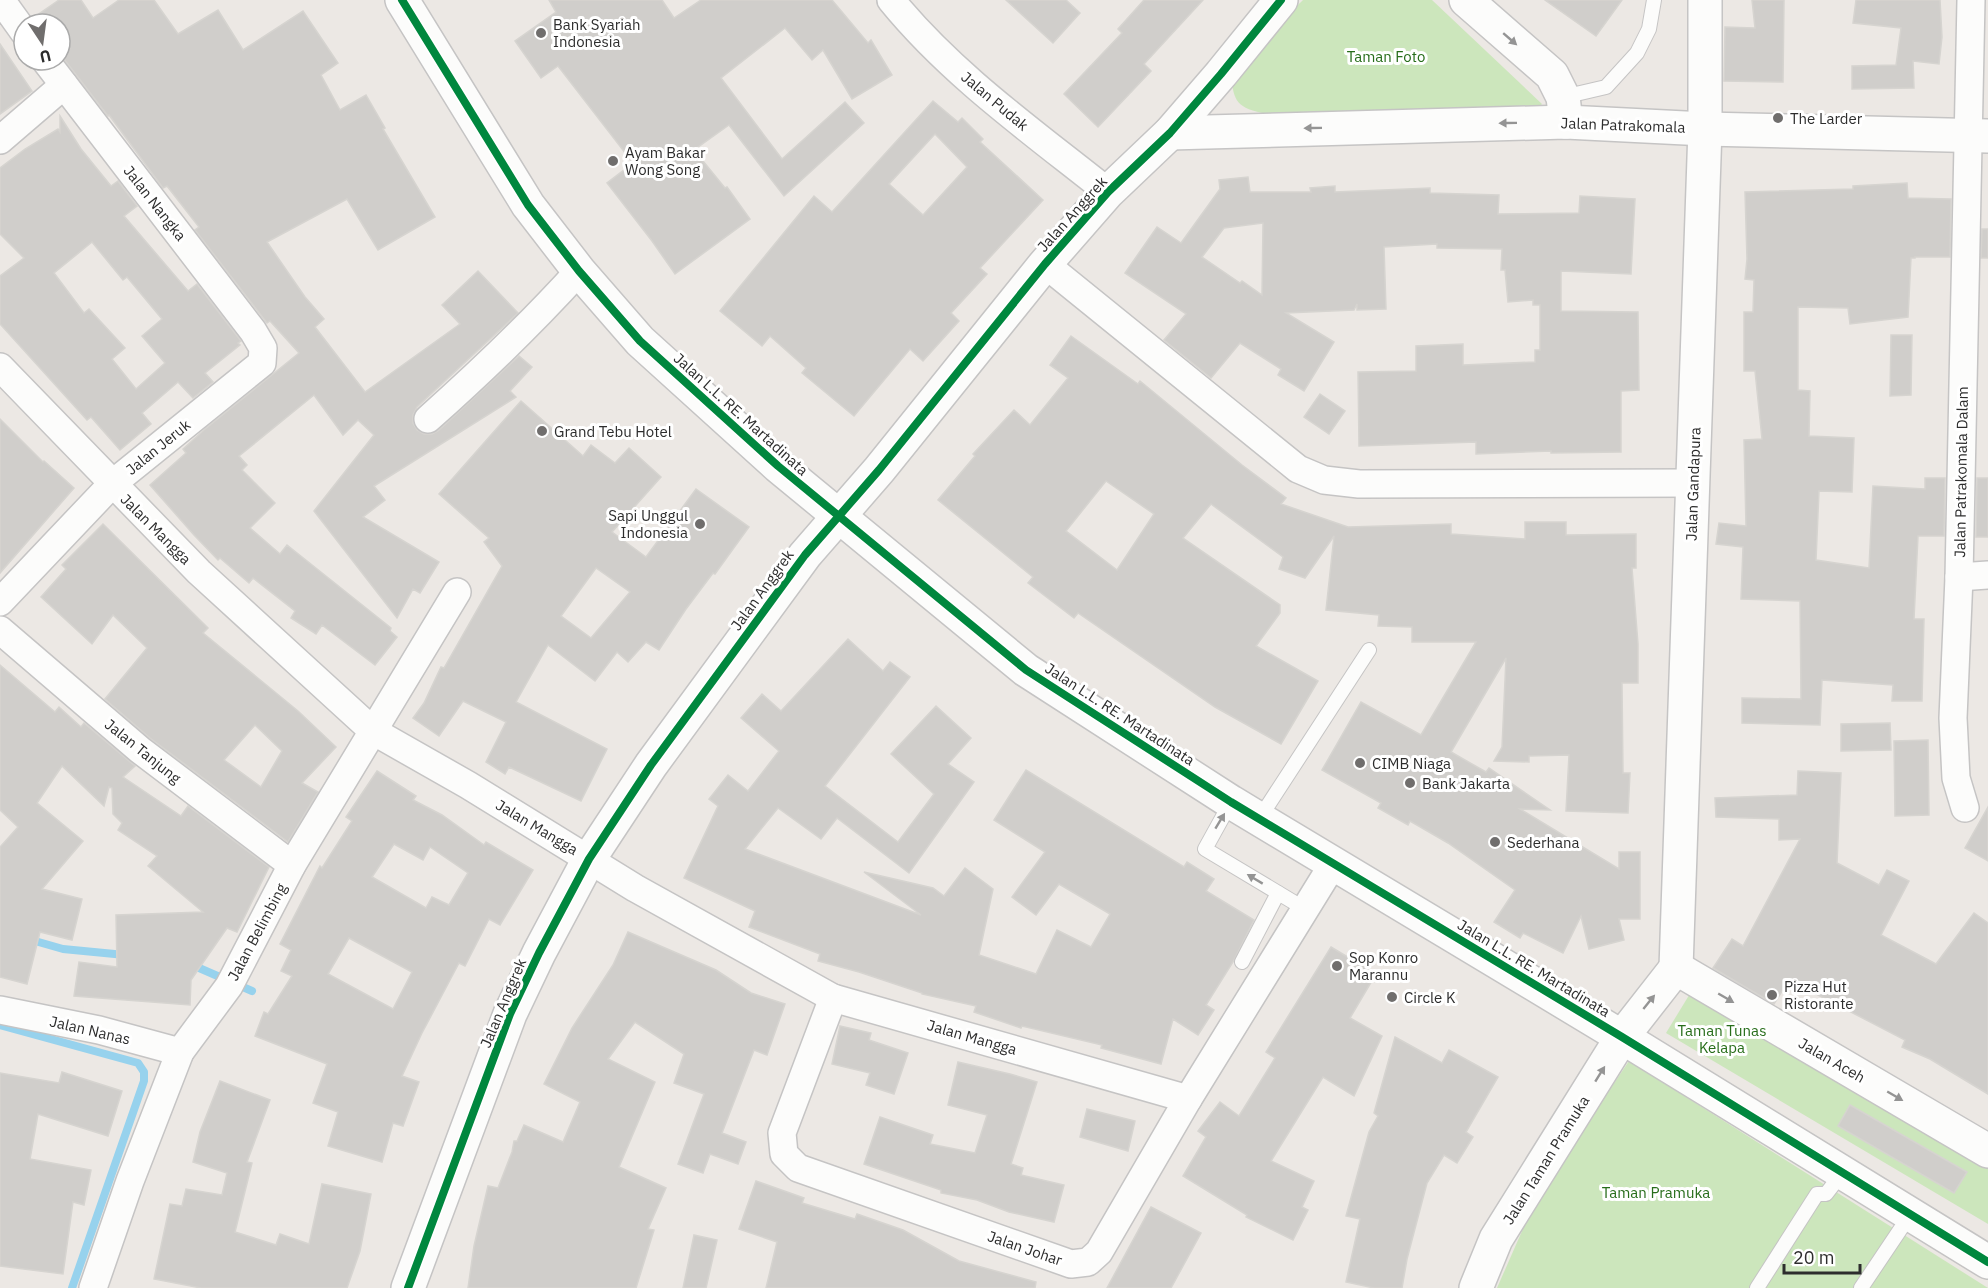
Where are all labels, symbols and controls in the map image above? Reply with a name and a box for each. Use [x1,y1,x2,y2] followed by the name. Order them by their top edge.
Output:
[12,12,72,72] north arrow
[553,15,641,51] place label: Bank Syariah Indonesia
[534,26,548,40] marker: Bank Syariah Indonesia
[1502,32,1518,45] one-way arrow
[38,46,53,68] text: U
[1347,47,1425,66] park label: Taman Foto
[957,67,1033,135] street label: Jalan Pudak
[1790,109,1863,128] place label: The Larder
[1771,111,1785,125] marker: The Larder
[1560,113,1686,137] street label: Jalan Patrakomala
[1498,118,1517,128] one-way arrow
[1303,123,1322,132] one-way arrow
[625,143,706,179] place label: Ayam Bakar Wong Song
[606,154,620,168] marker: Ayam Bakar Wong Song
[120,161,190,245] street label: Jalan Nangka
[1033,172,1111,256] street label: Jalan Anggrek
[670,349,812,479] street label: Jalan L.L. RE. Martadinata
[1950,386,1972,558] street label: Jalan Patrakomala Dalam
[122,415,194,479] street label: Jalan Jeruk
[554,422,672,441] place label: Grand Tebu Hotel
[535,424,549,438] marker: Grand Tebu Hotel
[1682,427,1704,541] street label: Jalan Gandapura
[117,490,195,568] street label: Jalan Mangga
[608,506,688,542] place label: Sapi Unggul Indonesia
[693,517,707,531] marker: Sapi Unggul Indonesia
[726,546,798,634] street label: Jalan Anggrek
[1042,659,1198,769] street label: Jalan L.L. RE. Martadinata
[101,714,185,788] street label: Jalan Tanjung
[1372,754,1451,773] place label: CIMB Niaga
[1353,756,1367,770] marker: CIMB Niaga
[1422,774,1510,793] place label: Bank Jakarta
[1403,776,1417,790] marker: Bank Jakarta
[493,795,581,859] street label: Jalan Mangga
[1215,813,1226,829] one-way arrow
[1507,833,1579,852] place label: Sederhana
[1488,835,1502,849] marker: Sederhana
[1247,874,1263,885] one-way arrow
[223,880,291,984] street label: Jalan Belimbing
[1454,915,1614,1021] street label: Jalan L.L. RE. Martadinata
[1349,948,1418,984] place label: Sop Konro Marannu
[476,955,530,1051] street label: Jalan Anggrek
[1330,959,1344,973] marker: Sop Konro Marannu
[1784,977,1854,1013] place label: Pizza Hut Ristorante
[1404,988,1456,1007] place label: Circle K
[1765,988,1779,1002] marker: Pizza Hut Ristorante
[1385,990,1399,1004] marker: Circle K
[1718,993,1735,1003] one-way arrow
[1642,994,1655,1010] one-way arrow
[48,1011,132,1049] street label: Jalan Nanas
[925,1015,1019,1059] street label: Jalan Mangga
[1678,1021,1766,1057] park label: Taman Tunas Kelapa
[1795,1033,1869,1087] street label: Jalan Aceh
[1594,1066,1605,1082] one-way arrow
[1887,1091,1903,1102] one-way arrow
[1499,1092,1593,1228] street label: Jalan Taman Pramuka
[1602,1183,1710,1202] park label: Taman Pramuka
[985,1226,1065,1270] street label: Jalan Johar
[1784,1237,1860,1275] scale bar
[1793,1246,1835,1269] text: 20 m

